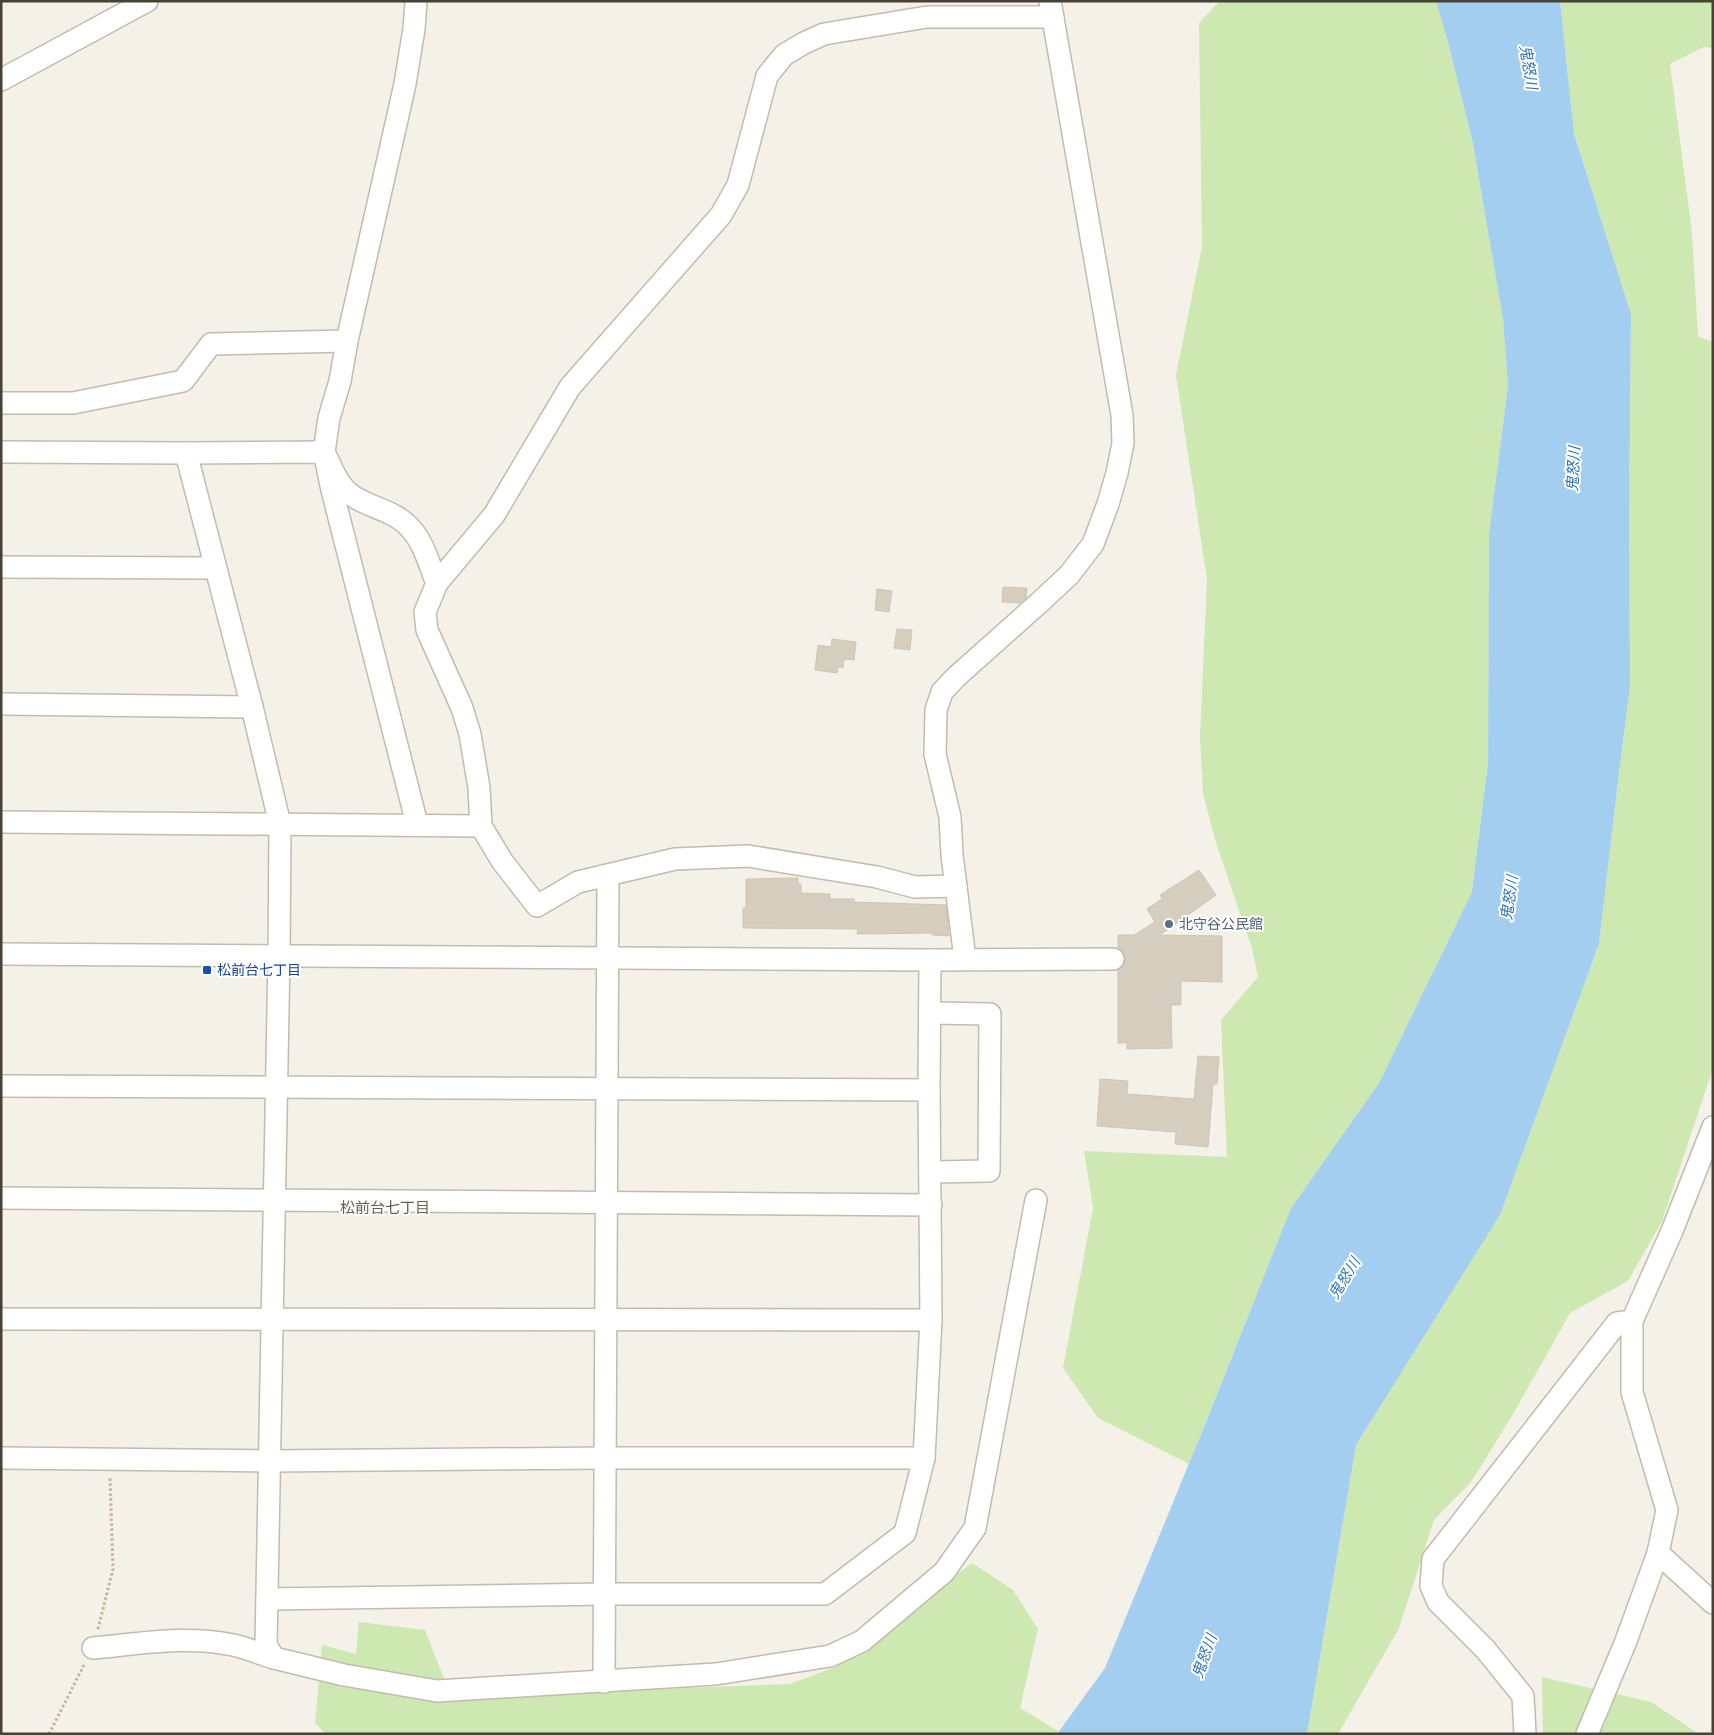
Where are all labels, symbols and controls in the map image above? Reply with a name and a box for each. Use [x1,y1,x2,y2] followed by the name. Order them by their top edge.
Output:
[1517,43,1541,93] water label: 鬼怒川
[1563,444,1583,492] water label: 鬼怒川
[1497,873,1521,921] water label: 鬼怒川
[1179,916,1263,932] place label: 北守谷公民館
[1163,918,1175,930] marker: 北守谷公民館
[217,962,301,978] place label: 松前台七丁目
[201,964,213,976] marker: 松前台七丁目
[340,1199,430,1216] district label: 松前台七丁目
[1325,1253,1364,1302] water label: 鬼怒川
[1188,1630,1220,1680] water label: 鬼怒川

